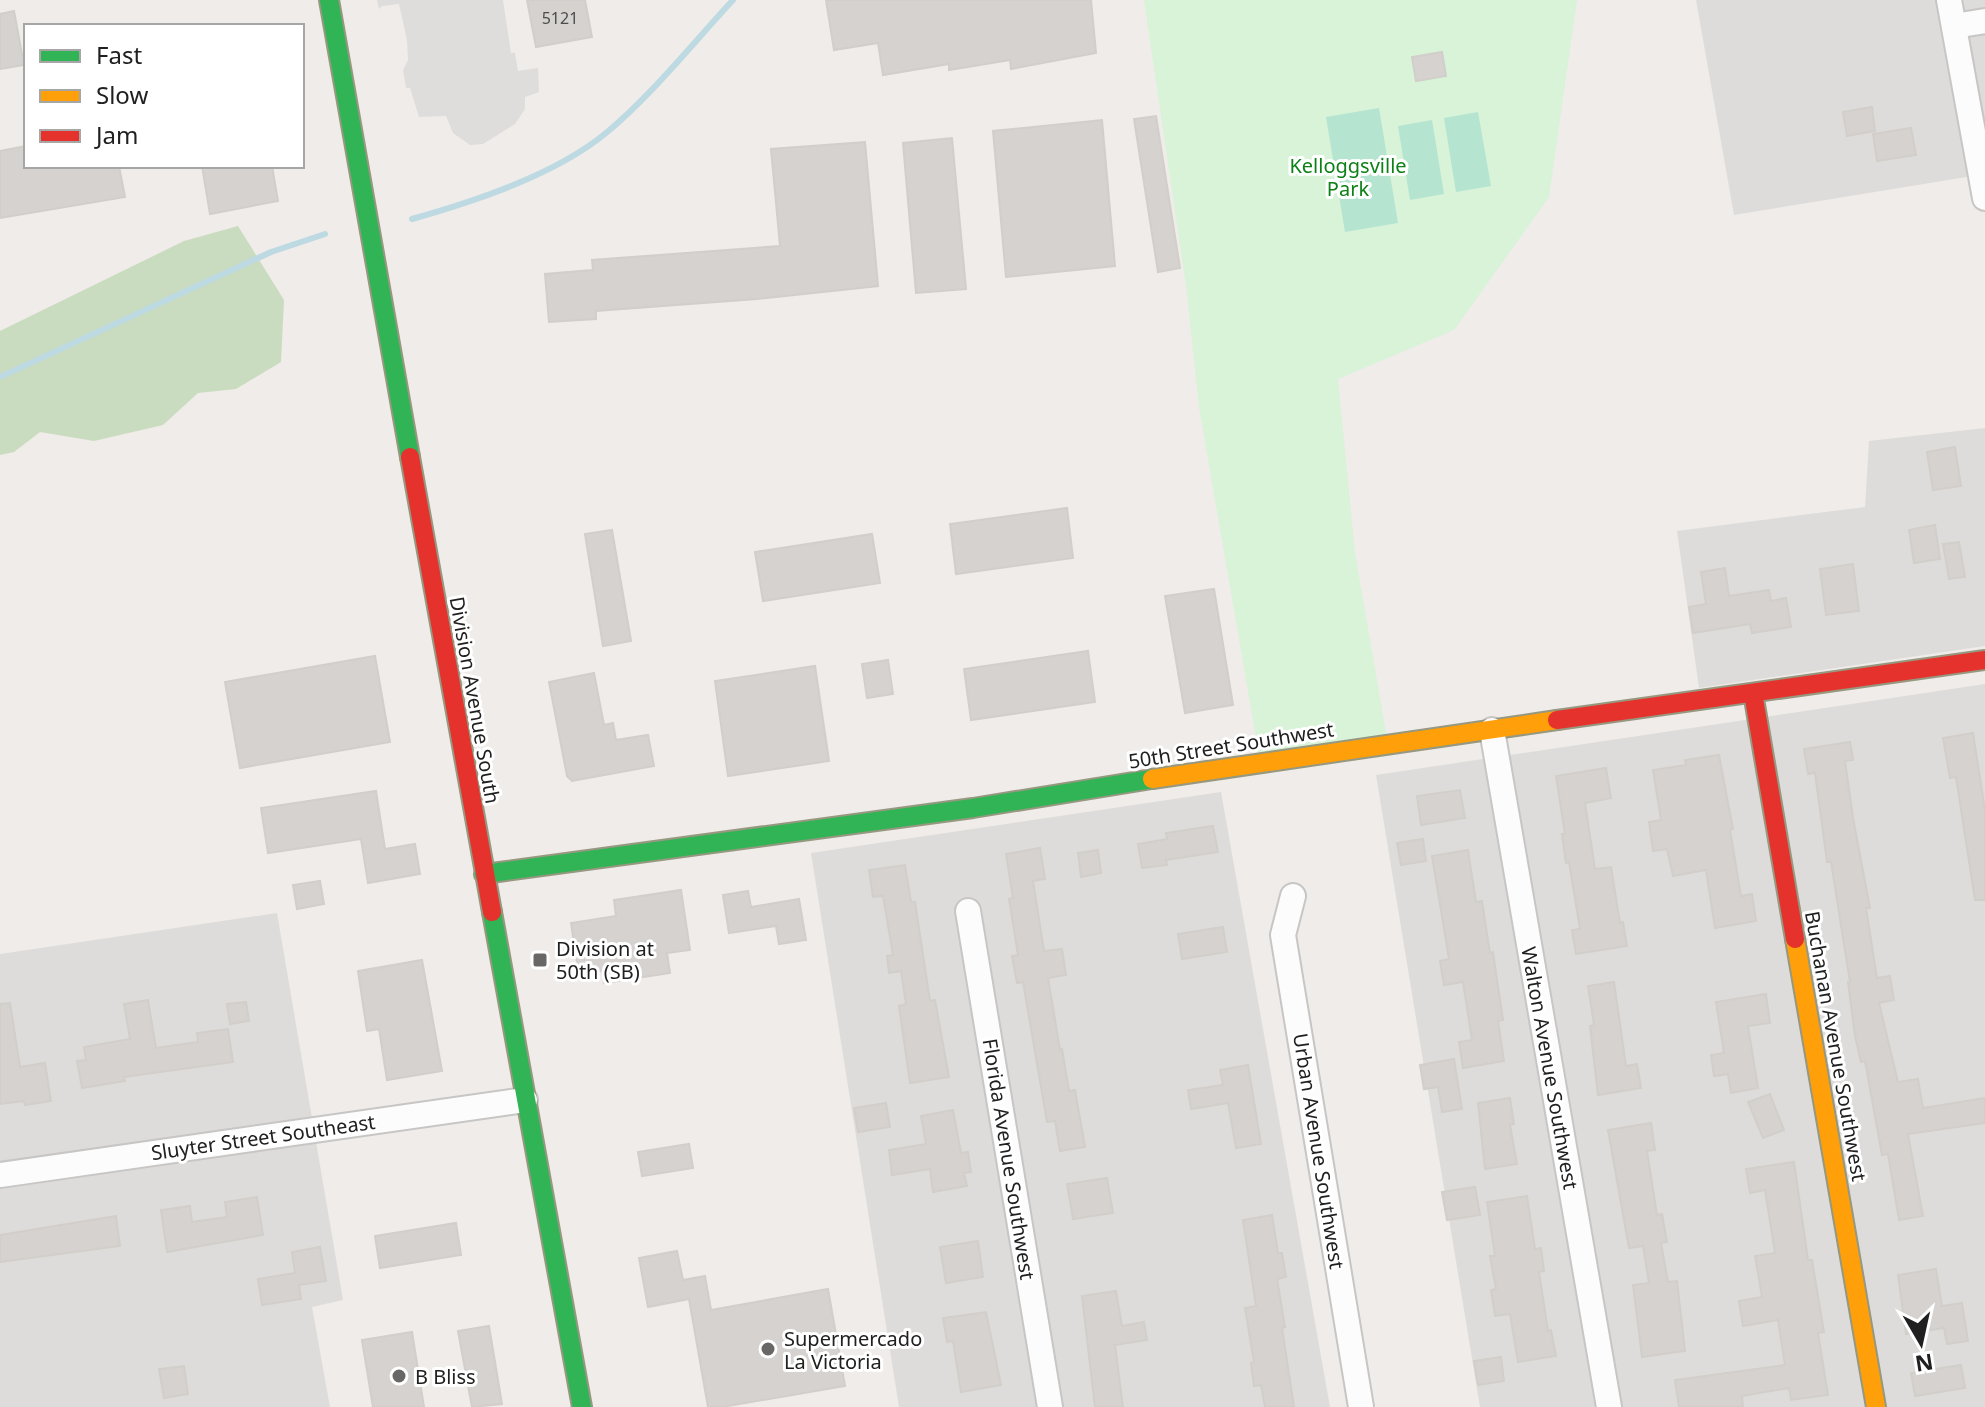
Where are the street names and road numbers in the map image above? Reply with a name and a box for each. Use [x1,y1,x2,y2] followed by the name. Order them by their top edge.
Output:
[443,594,507,806] street label: Division Avenue South
[1126,715,1336,775] street label: 50th Street Southwest
[1799,909,1873,1183] street label: Buchanan Avenue Southwest
[1515,945,1585,1191] street label: Walton Avenue Southwest
[1287,1031,1351,1271] street label: Urban Avenue Southwest
[977,1036,1041,1282] street label: Florida Avenue Southwest
[149,1108,377,1166] street label: Sluyter Street Southeast

